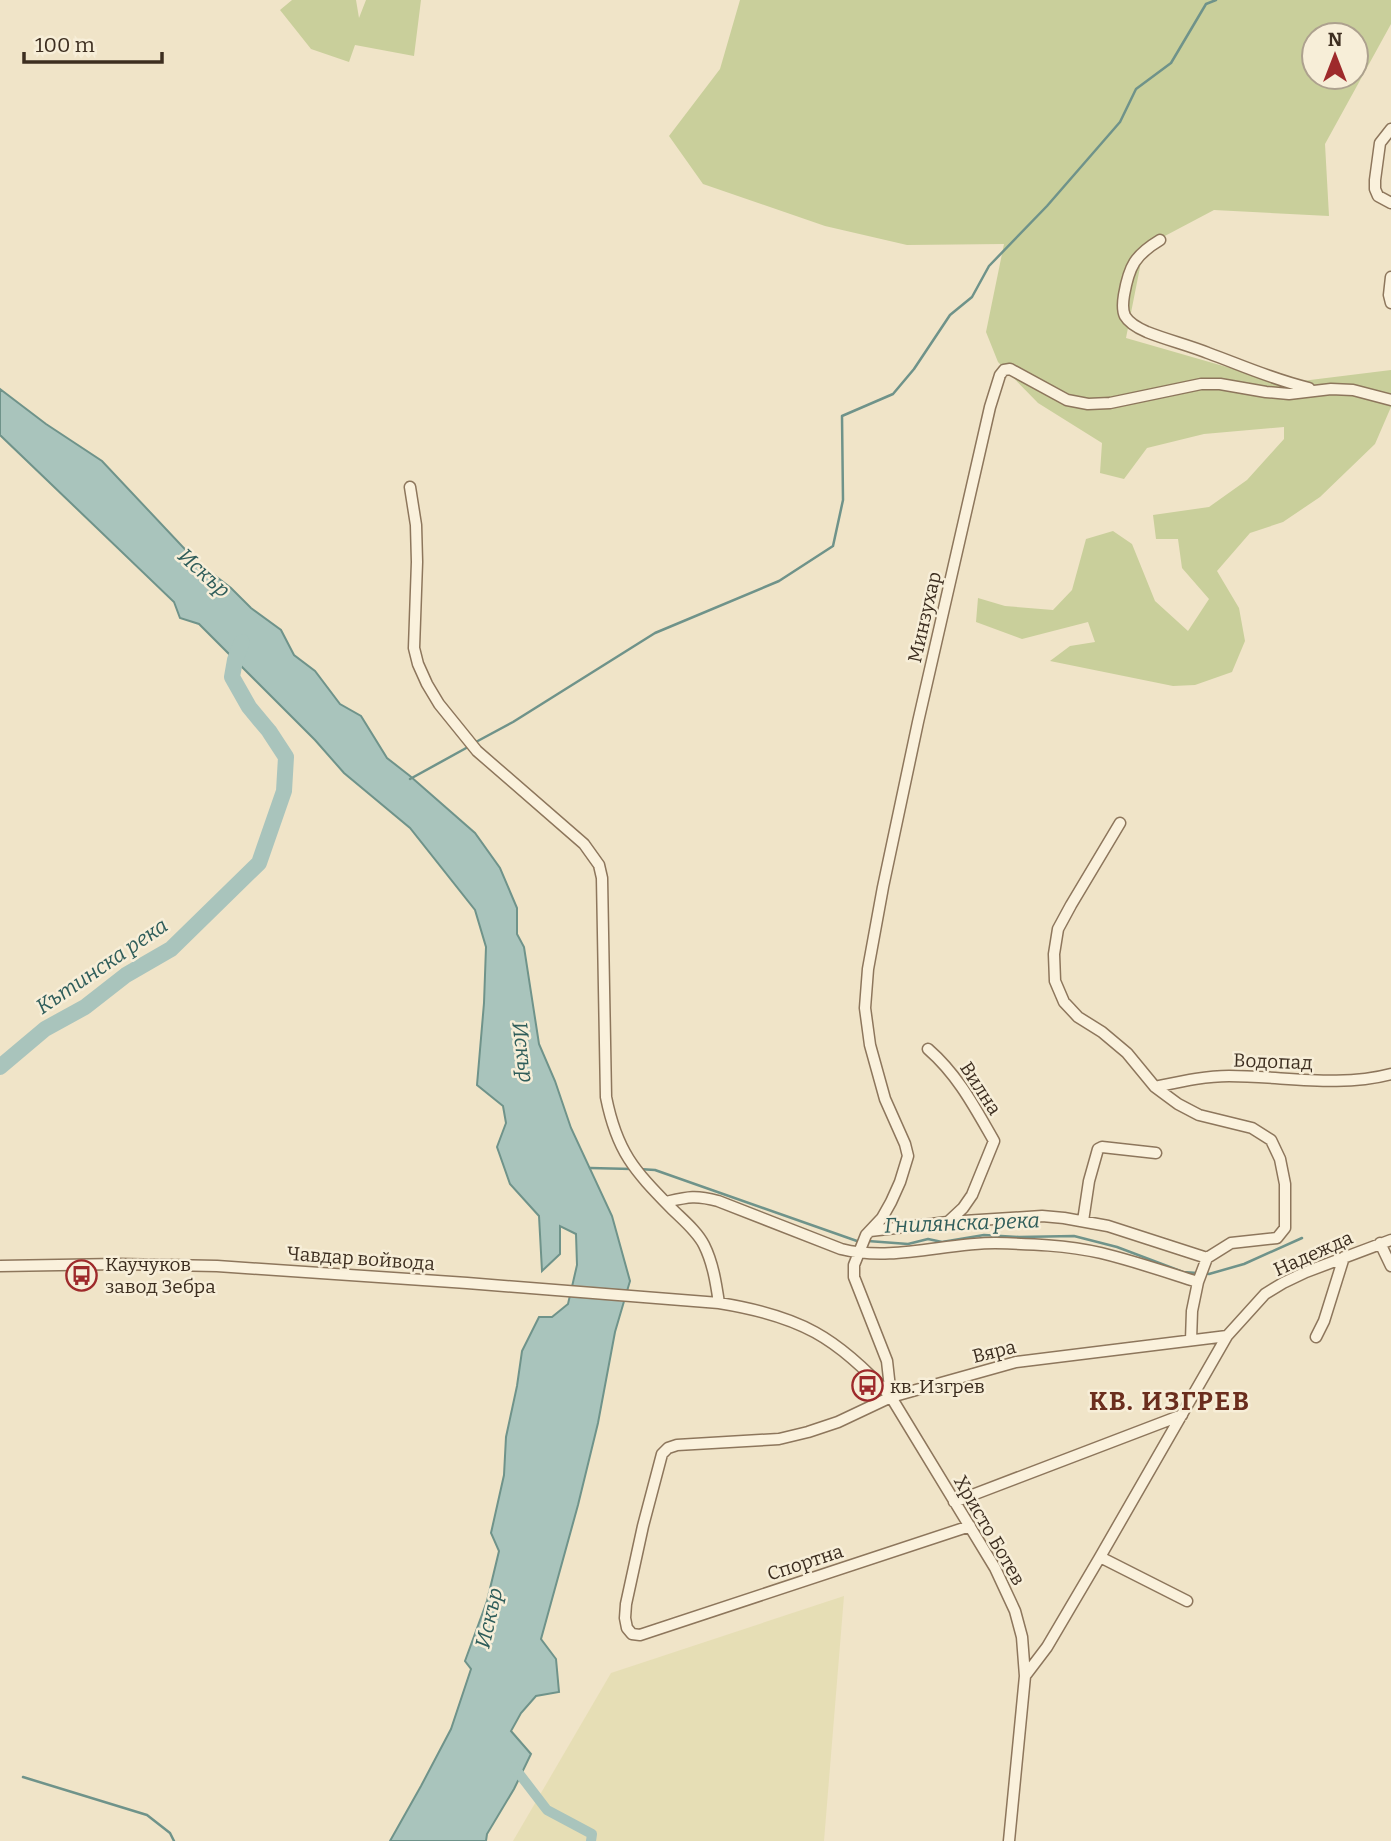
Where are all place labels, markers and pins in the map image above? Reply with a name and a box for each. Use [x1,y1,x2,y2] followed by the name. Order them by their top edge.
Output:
[105,1253,216,1298] place label: Каучуков завод Зебра
[65,1258,99,1292] bus stop icon: Каучуков завод Зебра
[850,1369,884,1403] bus stop icon: кв. Изгрев
[890,1375,985,1398] place label: кв. Изгрев

